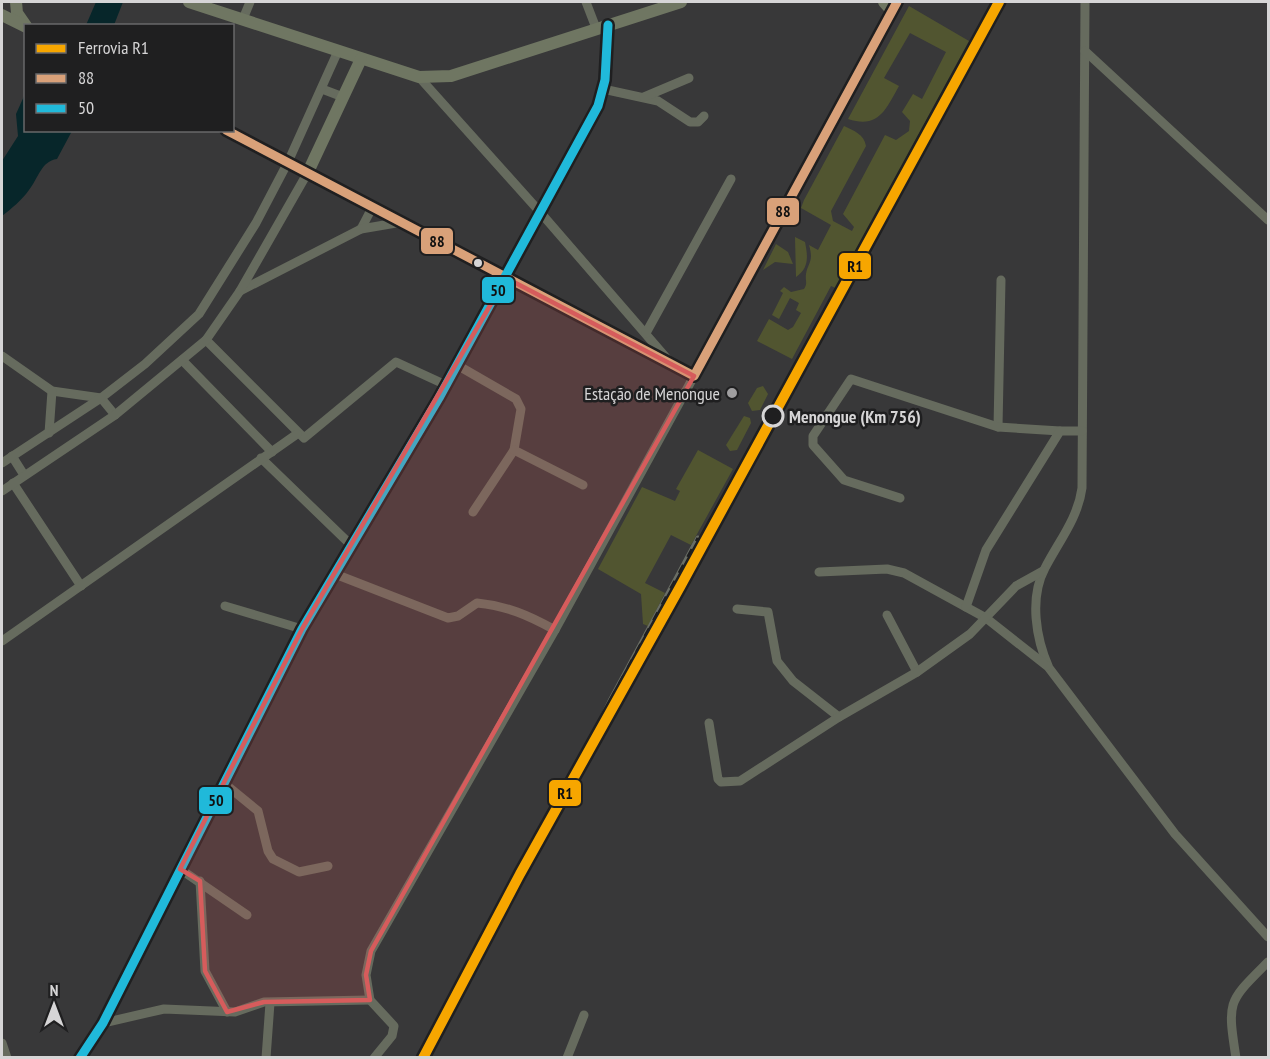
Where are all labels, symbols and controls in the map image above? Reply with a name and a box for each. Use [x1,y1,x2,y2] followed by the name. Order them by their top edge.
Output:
[24,24,234,132] legend
[78,36,149,59] text: Ferrovia R1
[78,66,94,89] text: 88
[78,96,94,119] text: 50
[766,197,800,226] line badge: 88
[775,201,791,221] text: 88
[420,227,454,255] line badge: 88
[429,231,445,251] text: 88
[838,252,872,280] line badge: R1
[847,256,863,276] text: R1
[472,257,484,269] unlabelled marker
[481,276,515,304] line badge: 50
[490,280,506,300] text: 50
[584,382,720,405] place label: Estação de Menongue
[725,386,739,400] marker: Estação de Menongue
[762,405,784,427] marker: Menongue (Km 756)
[789,405,921,428] place label: Menongue (Km 756)
[548,779,582,807] line badge: R1
[557,783,573,803] text: R1
[198,786,233,815] line badge: 50
[208,790,224,810] text: 50
[24,975,84,1035] north arrow
[50,980,58,1000] text: N

